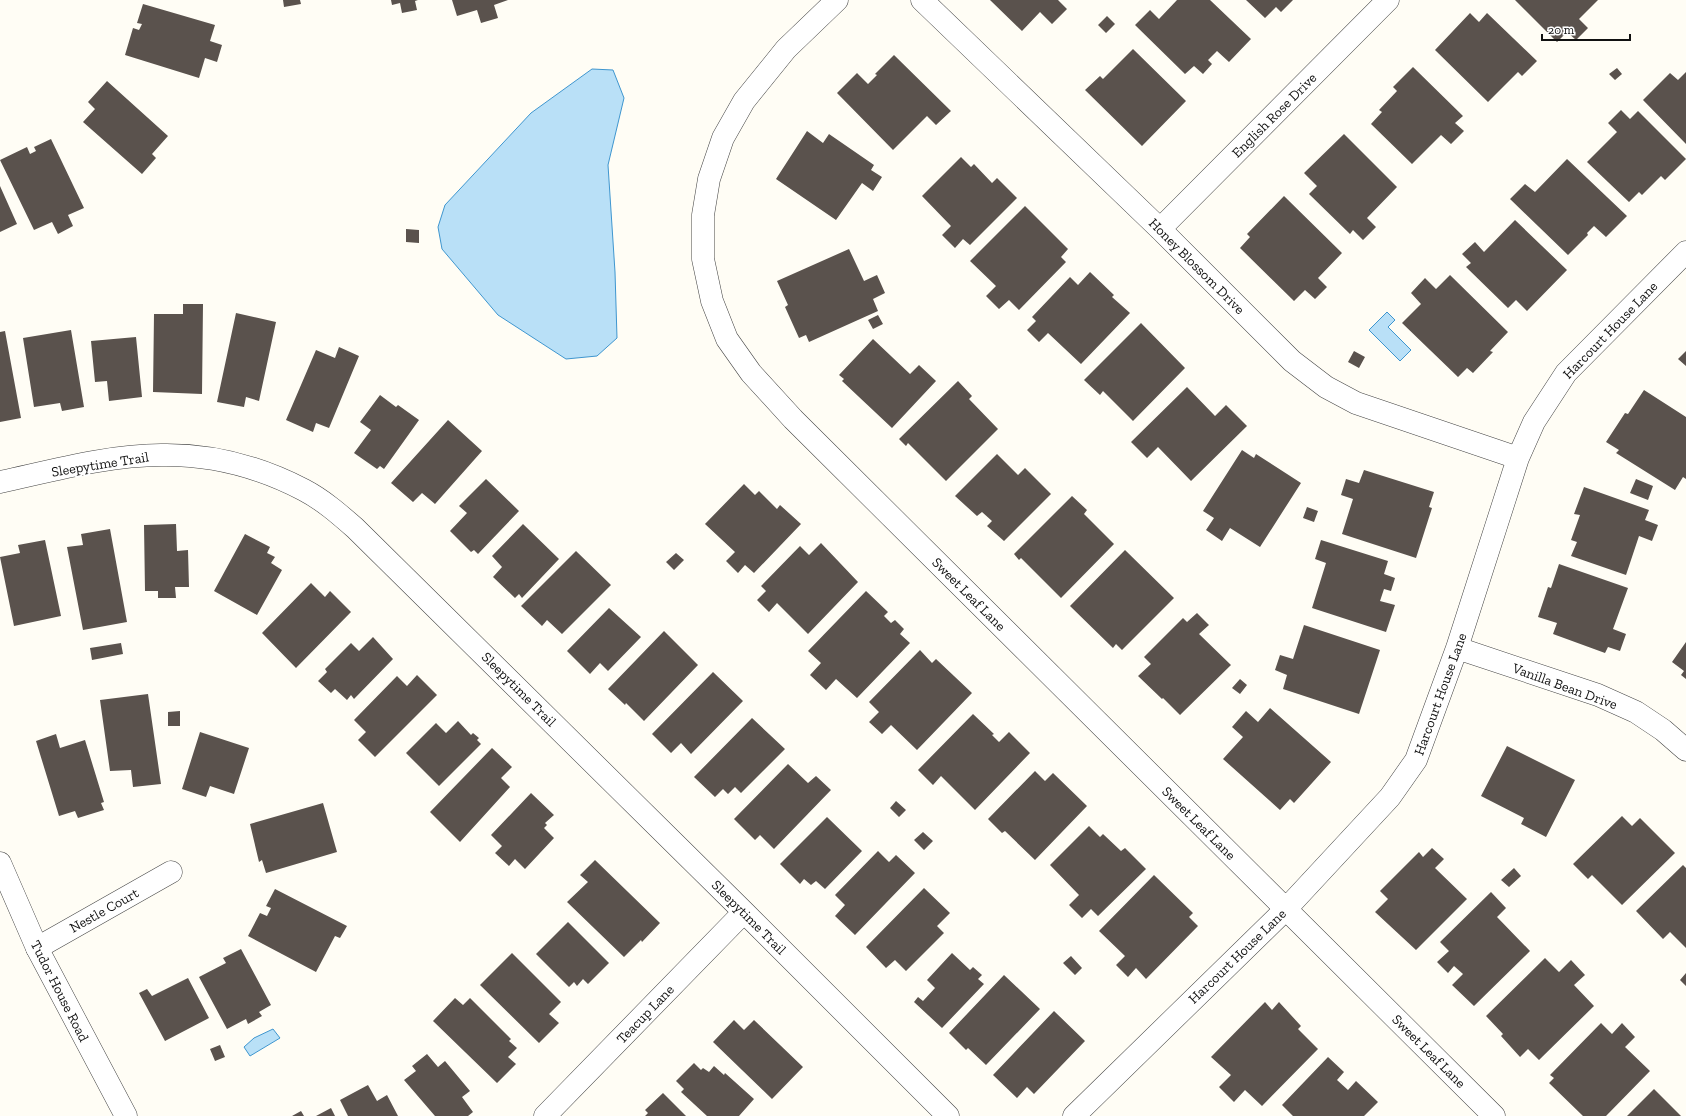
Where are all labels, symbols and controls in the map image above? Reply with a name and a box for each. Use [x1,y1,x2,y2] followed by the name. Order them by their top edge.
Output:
[1542,16,1630,42] scale bar
[1548,23,1575,37] text: 20 m
[1228,69,1321,161] street label: English Rose Drive
[1145,215,1248,318] street label: Honey Blossom Drive
[1559,278,1662,383] street label: Harcourt House Lane
[50,448,150,481] street label: Sleepytime Trail
[928,554,1009,635] street label: Sweet Leaf Lane
[1410,630,1471,758] street label: Harcourt House Lane
[478,649,560,730] street label: Sleepytime Trail
[1509,659,1620,713] street label: Vanilla Bean Drive
[1158,783,1239,864] street label: Sweet Leaf Lane
[708,877,790,958] street label: Sleepytime Trail
[67,884,143,936] street label: Nestle Court
[1185,905,1290,1007] street label: Harcourt House Lane
[27,938,93,1045] street label: Tudor House Road
[613,981,678,1047] street label: Teacup Lane
[1388,1011,1469,1092] street label: Sweet Leaf Lane

